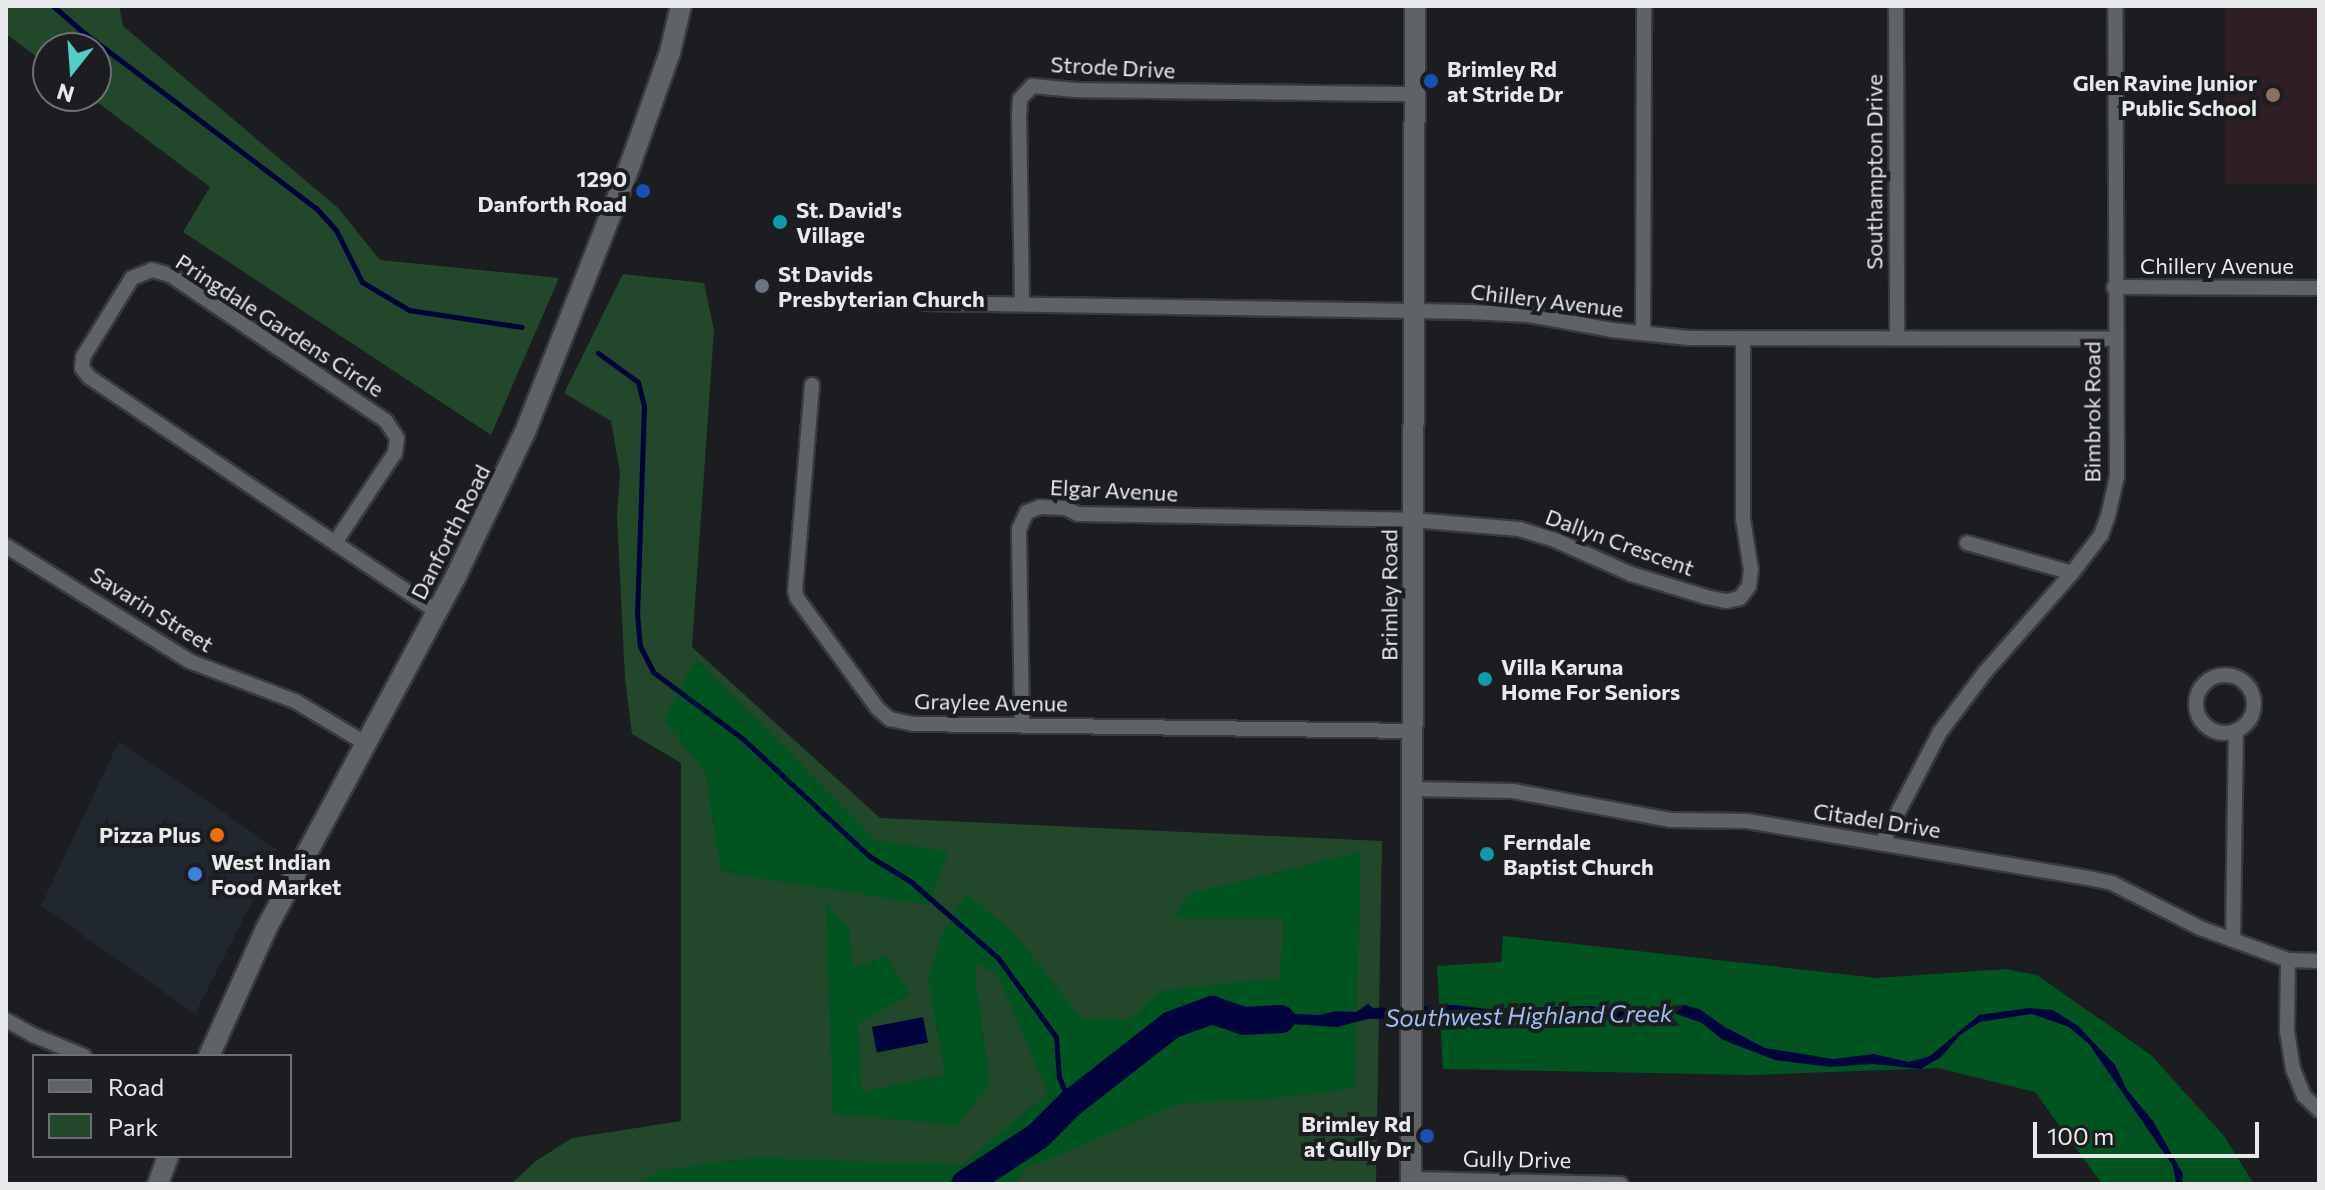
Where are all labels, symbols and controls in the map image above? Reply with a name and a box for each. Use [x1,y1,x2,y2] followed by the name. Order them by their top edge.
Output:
[32,32,112,112] north arrow
[1050,51,1176,83] street label: Strode Drive
[1447,55,1563,106] place label: Brimley Rd at Stride Dr
[2073,69,2257,120] place label: Glen Ravine Junior Public School
[1422,72,1440,90] marker: Brimley Rd at Stride Dr
[1861,74,1887,270] street label: Southampton Drive
[54,78,77,109] text: N
[2264,86,2282,104] marker: Glen Ravine Junior Public School
[477,165,627,216] place label: 1290 Danforth Road
[634,182,652,200] marker: 1290 Danforth Road
[796,196,902,248] place label: St. David's Village
[771,213,789,231] marker: St. David's Village
[171,248,389,402] street label: Pringdale Gardens Circle
[2140,253,2294,279] street label: Chillery Avenue
[778,260,985,312] place label: St Davids Presbyterian Church
[753,277,771,295] marker: St Davids Presbyterian Church
[1469,278,1625,322] street label: Chillery Avenue
[2079,341,2105,483] street label: Bimbrok Road
[405,460,495,604] street label: Danforth Road
[1049,473,1179,507] street label: Elgar Avenue
[1542,503,1698,581] street label: Dallyn Crescent
[1376,529,1402,661] street label: Brimley Road
[86,561,218,657] street label: Savarin Street
[1501,653,1680,704] place label: Villa Karuna Home For Seniors
[1476,670,1494,688] marker: Villa Karuna Home For Seniors
[914,687,1068,717] street label: Graylee Avenue
[1811,797,1943,843] street label: Citadel Drive
[99,822,201,848] place label: Pizza Plus
[208,826,226,844] marker: Pizza Plus
[1503,828,1654,880] place label: Ferndale Baptist Church
[1478,845,1496,863] marker: Ferndale Baptist Church
[211,848,341,900] place label: West Indian Food Market
[186,865,204,883] marker: West Indian Food Market
[1385,998,1673,1032] water label: Southwest Highland Creek
[32,1054,292,1158] legend
[108,1072,164,1101] text: Road
[2037,1106,2263,1156] scale bar
[1301,1110,1411,1162] place label: Brimley Rd at Gully Dr
[108,1112,158,1141] text: Park
[2047,1121,2114,1150] text: 100 m
[1418,1127,1436,1145] marker: Brimley Rd at Gully Dr
[1463,1145,1571,1173] street label: Gully Drive

